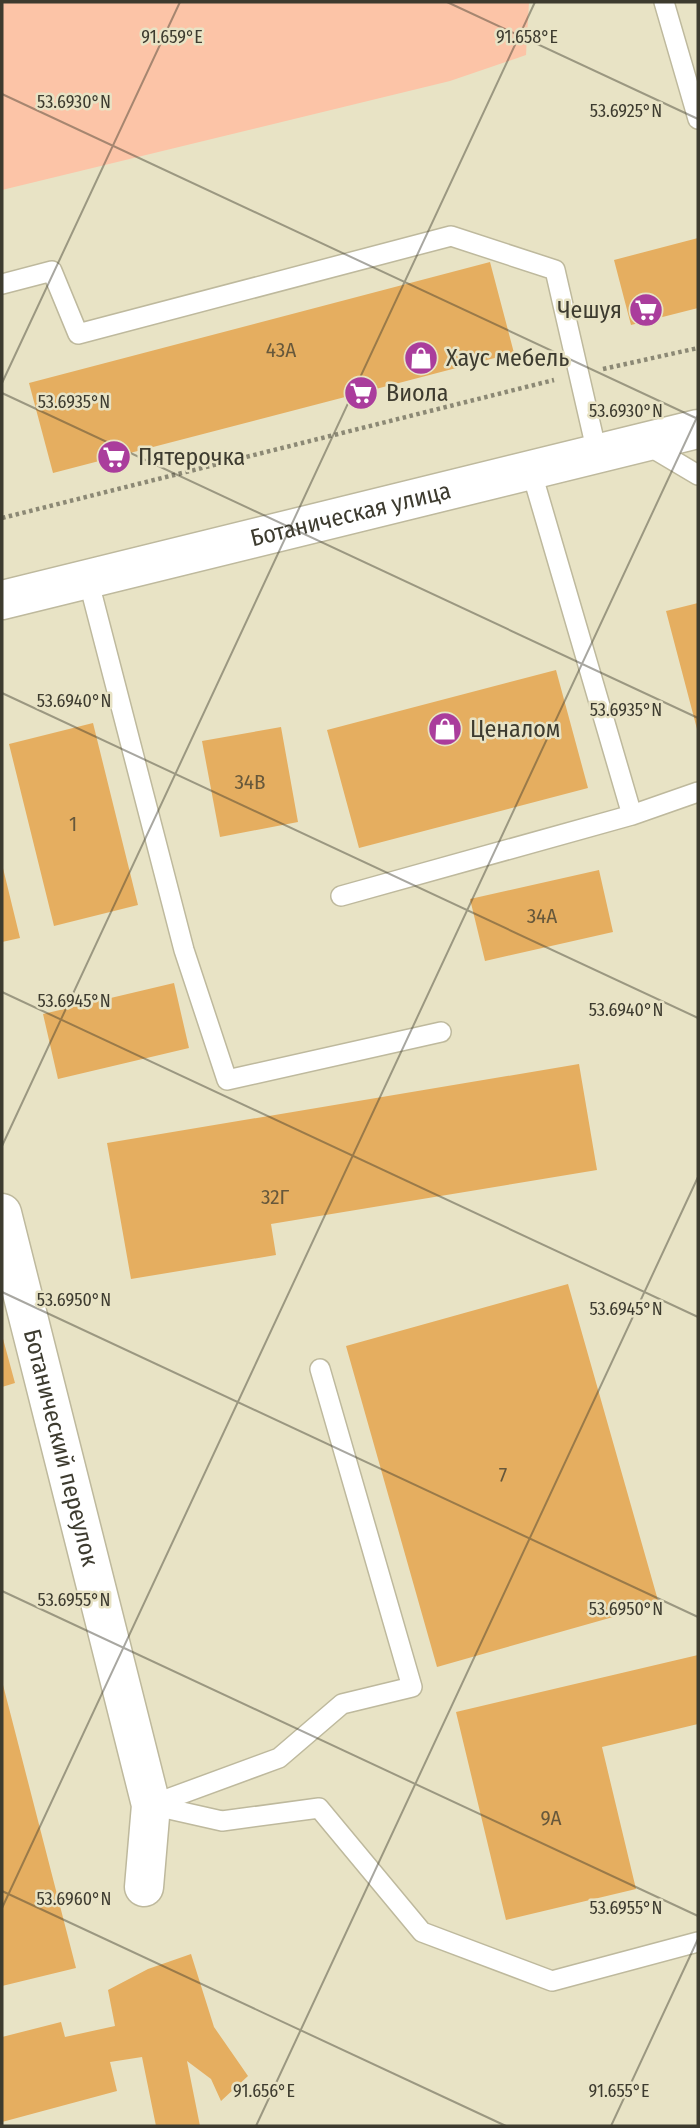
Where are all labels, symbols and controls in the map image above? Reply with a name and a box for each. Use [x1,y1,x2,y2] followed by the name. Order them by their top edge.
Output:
[141,26,203,48] text: 91.659°E
[496,26,558,48] text: 91.658°E
[37,91,111,113] text: 53.6930°N
[590,100,662,122] text: 53.6925°N
[627,291,665,329] supermarket icon: Чешуя
[557,296,622,324] place label: Чешуя
[266,337,296,363] house number: 43А
[402,339,440,377] shop icon: Хаус мебель
[446,344,569,372] place label: Хаус мебель
[342,374,380,412] supermarket icon: Виола
[386,379,449,407] place label: Виола
[38,391,110,413] text: 53.6935°N
[589,400,663,422] text: 53.6930°N
[95,438,133,476] supermarket icon: Пятерочка
[138,443,245,471] place label: Пятерочка
[248,476,454,552] street label: Ботаническая улица
[37,690,111,712] text: 53.6940°N
[590,699,662,721] text: 53.6935°N
[426,710,464,748] shop icon: Ценалом
[470,715,560,743] place label: Ценалом
[234,769,266,795] house number: 34В
[69,811,77,837] house number: 1
[527,903,557,929] house number: 34А
[37,990,111,1012] text: 53.6945°N
[589,999,663,1021] text: 53.6940°N
[261,1184,289,1210] house number: 32Г
[37,1289,111,1311] text: 53.6950°N
[589,1298,663,1320] text: 53.6945°N
[18,1326,105,1570] street label: Ботанический переулок
[499,1462,507,1488] house number: 7
[38,1589,110,1611] text: 53.6955°N
[589,1598,663,1620] text: 53.6950°N
[540,1805,562,1831] house number: 9А
[36,1888,112,1910] text: 53.6960°N
[590,1897,662,1919] text: 53.6955°N
[233,2080,295,2102] text: 91.656°E
[588,2080,650,2102] text: 91.655°E

